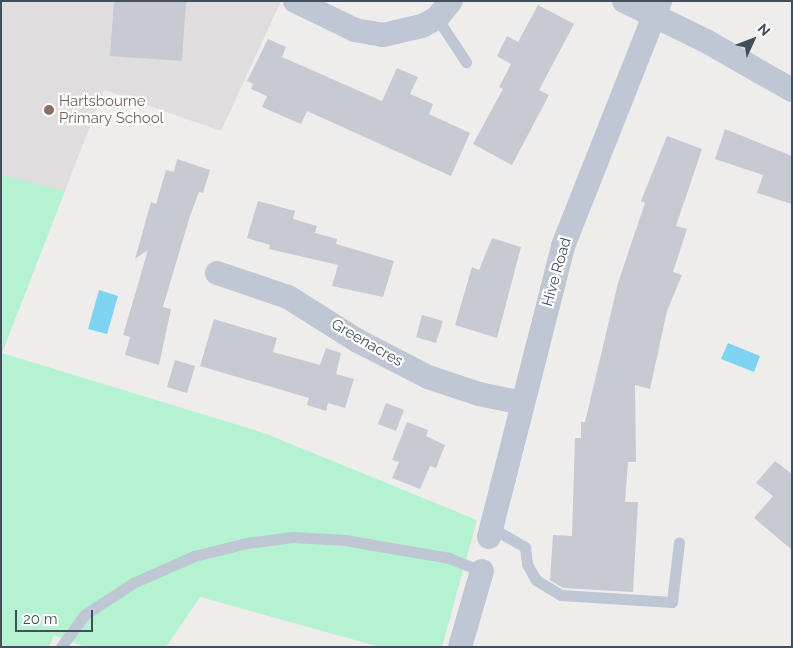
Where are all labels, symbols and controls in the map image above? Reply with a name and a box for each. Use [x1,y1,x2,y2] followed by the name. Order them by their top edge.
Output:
[728,15,778,65] north arrow
[754,20,773,39] text: N
[59,92,164,127] place label: Hartsbourne Primary School
[43,104,55,116] marker: Hartsbourne Primary School
[539,236,575,308] street label: Hive Road
[328,315,406,371] street label: Greenacres
[18,600,95,632] scale bar
[23,610,58,628] text: 20 m

